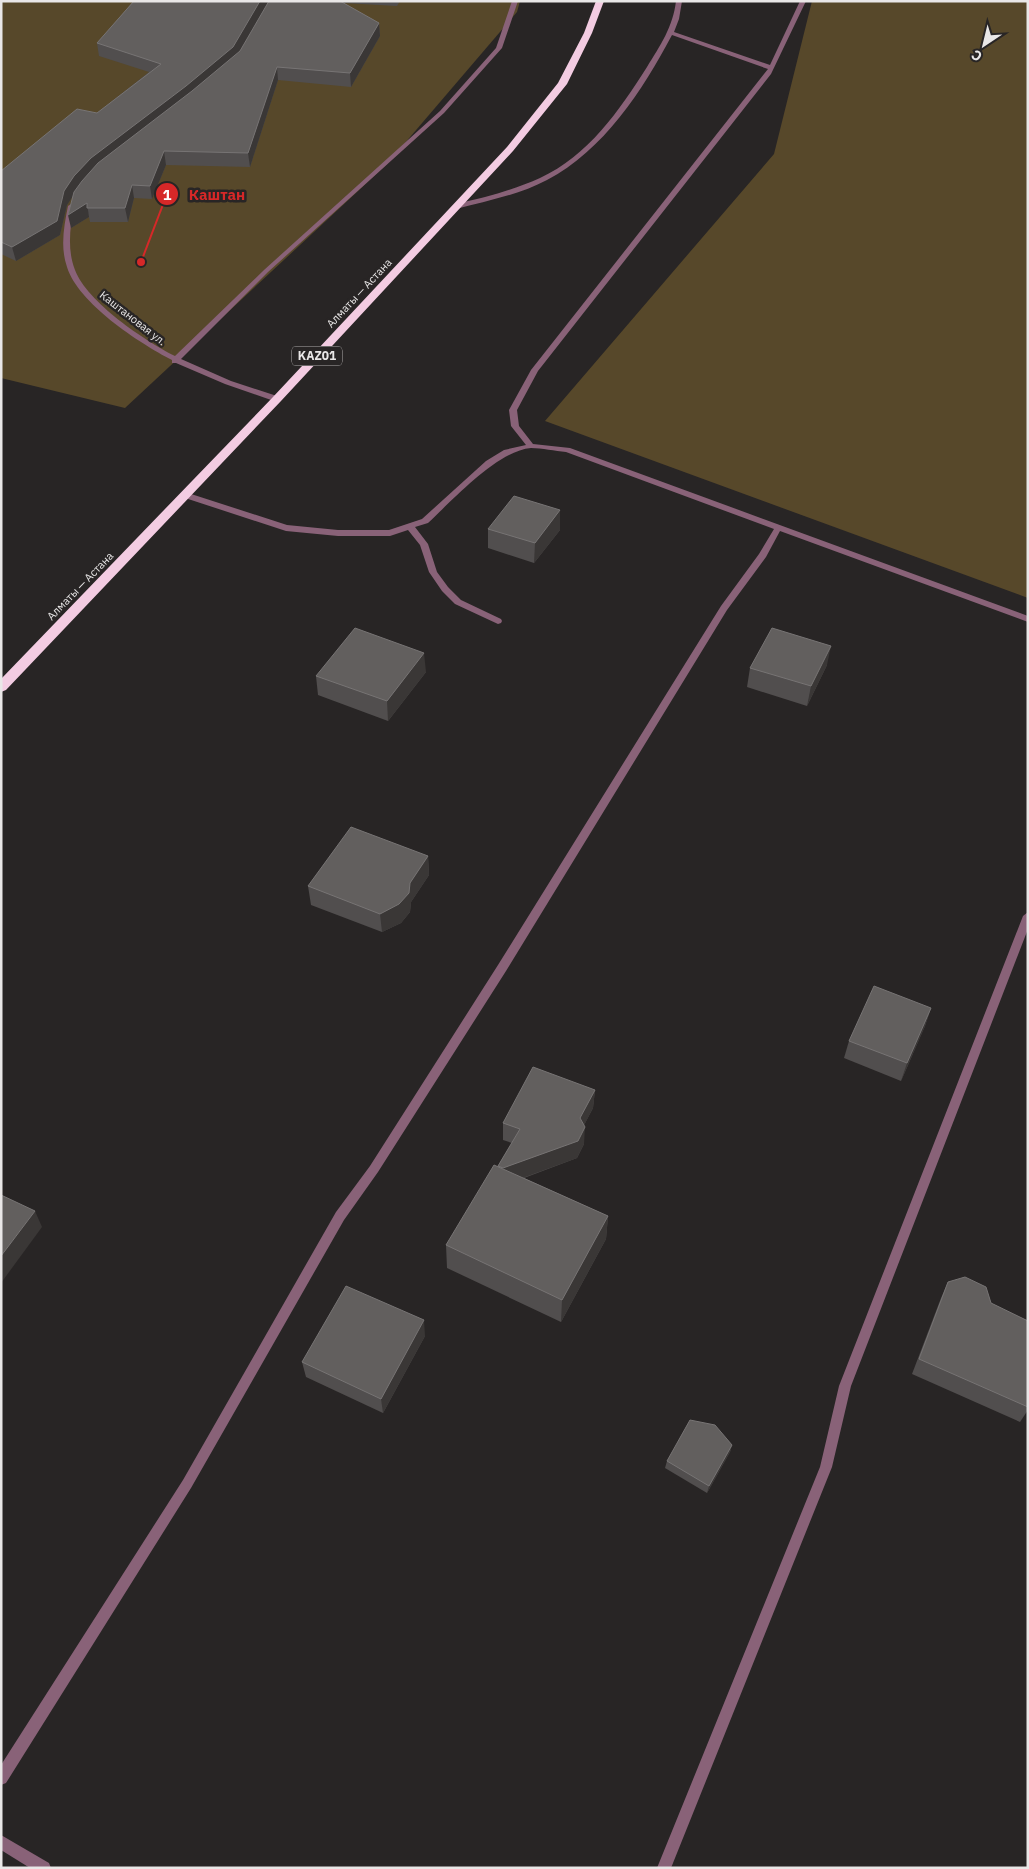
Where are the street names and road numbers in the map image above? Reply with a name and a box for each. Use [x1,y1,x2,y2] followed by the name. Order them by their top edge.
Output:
[323,255,395,331] street label: Алматы — Астана
[97,288,169,348] street label: Каштановая ул.
[292,346,342,366] road number: KАZ01
[44,549,116,623] street label: Алматы — Астана

